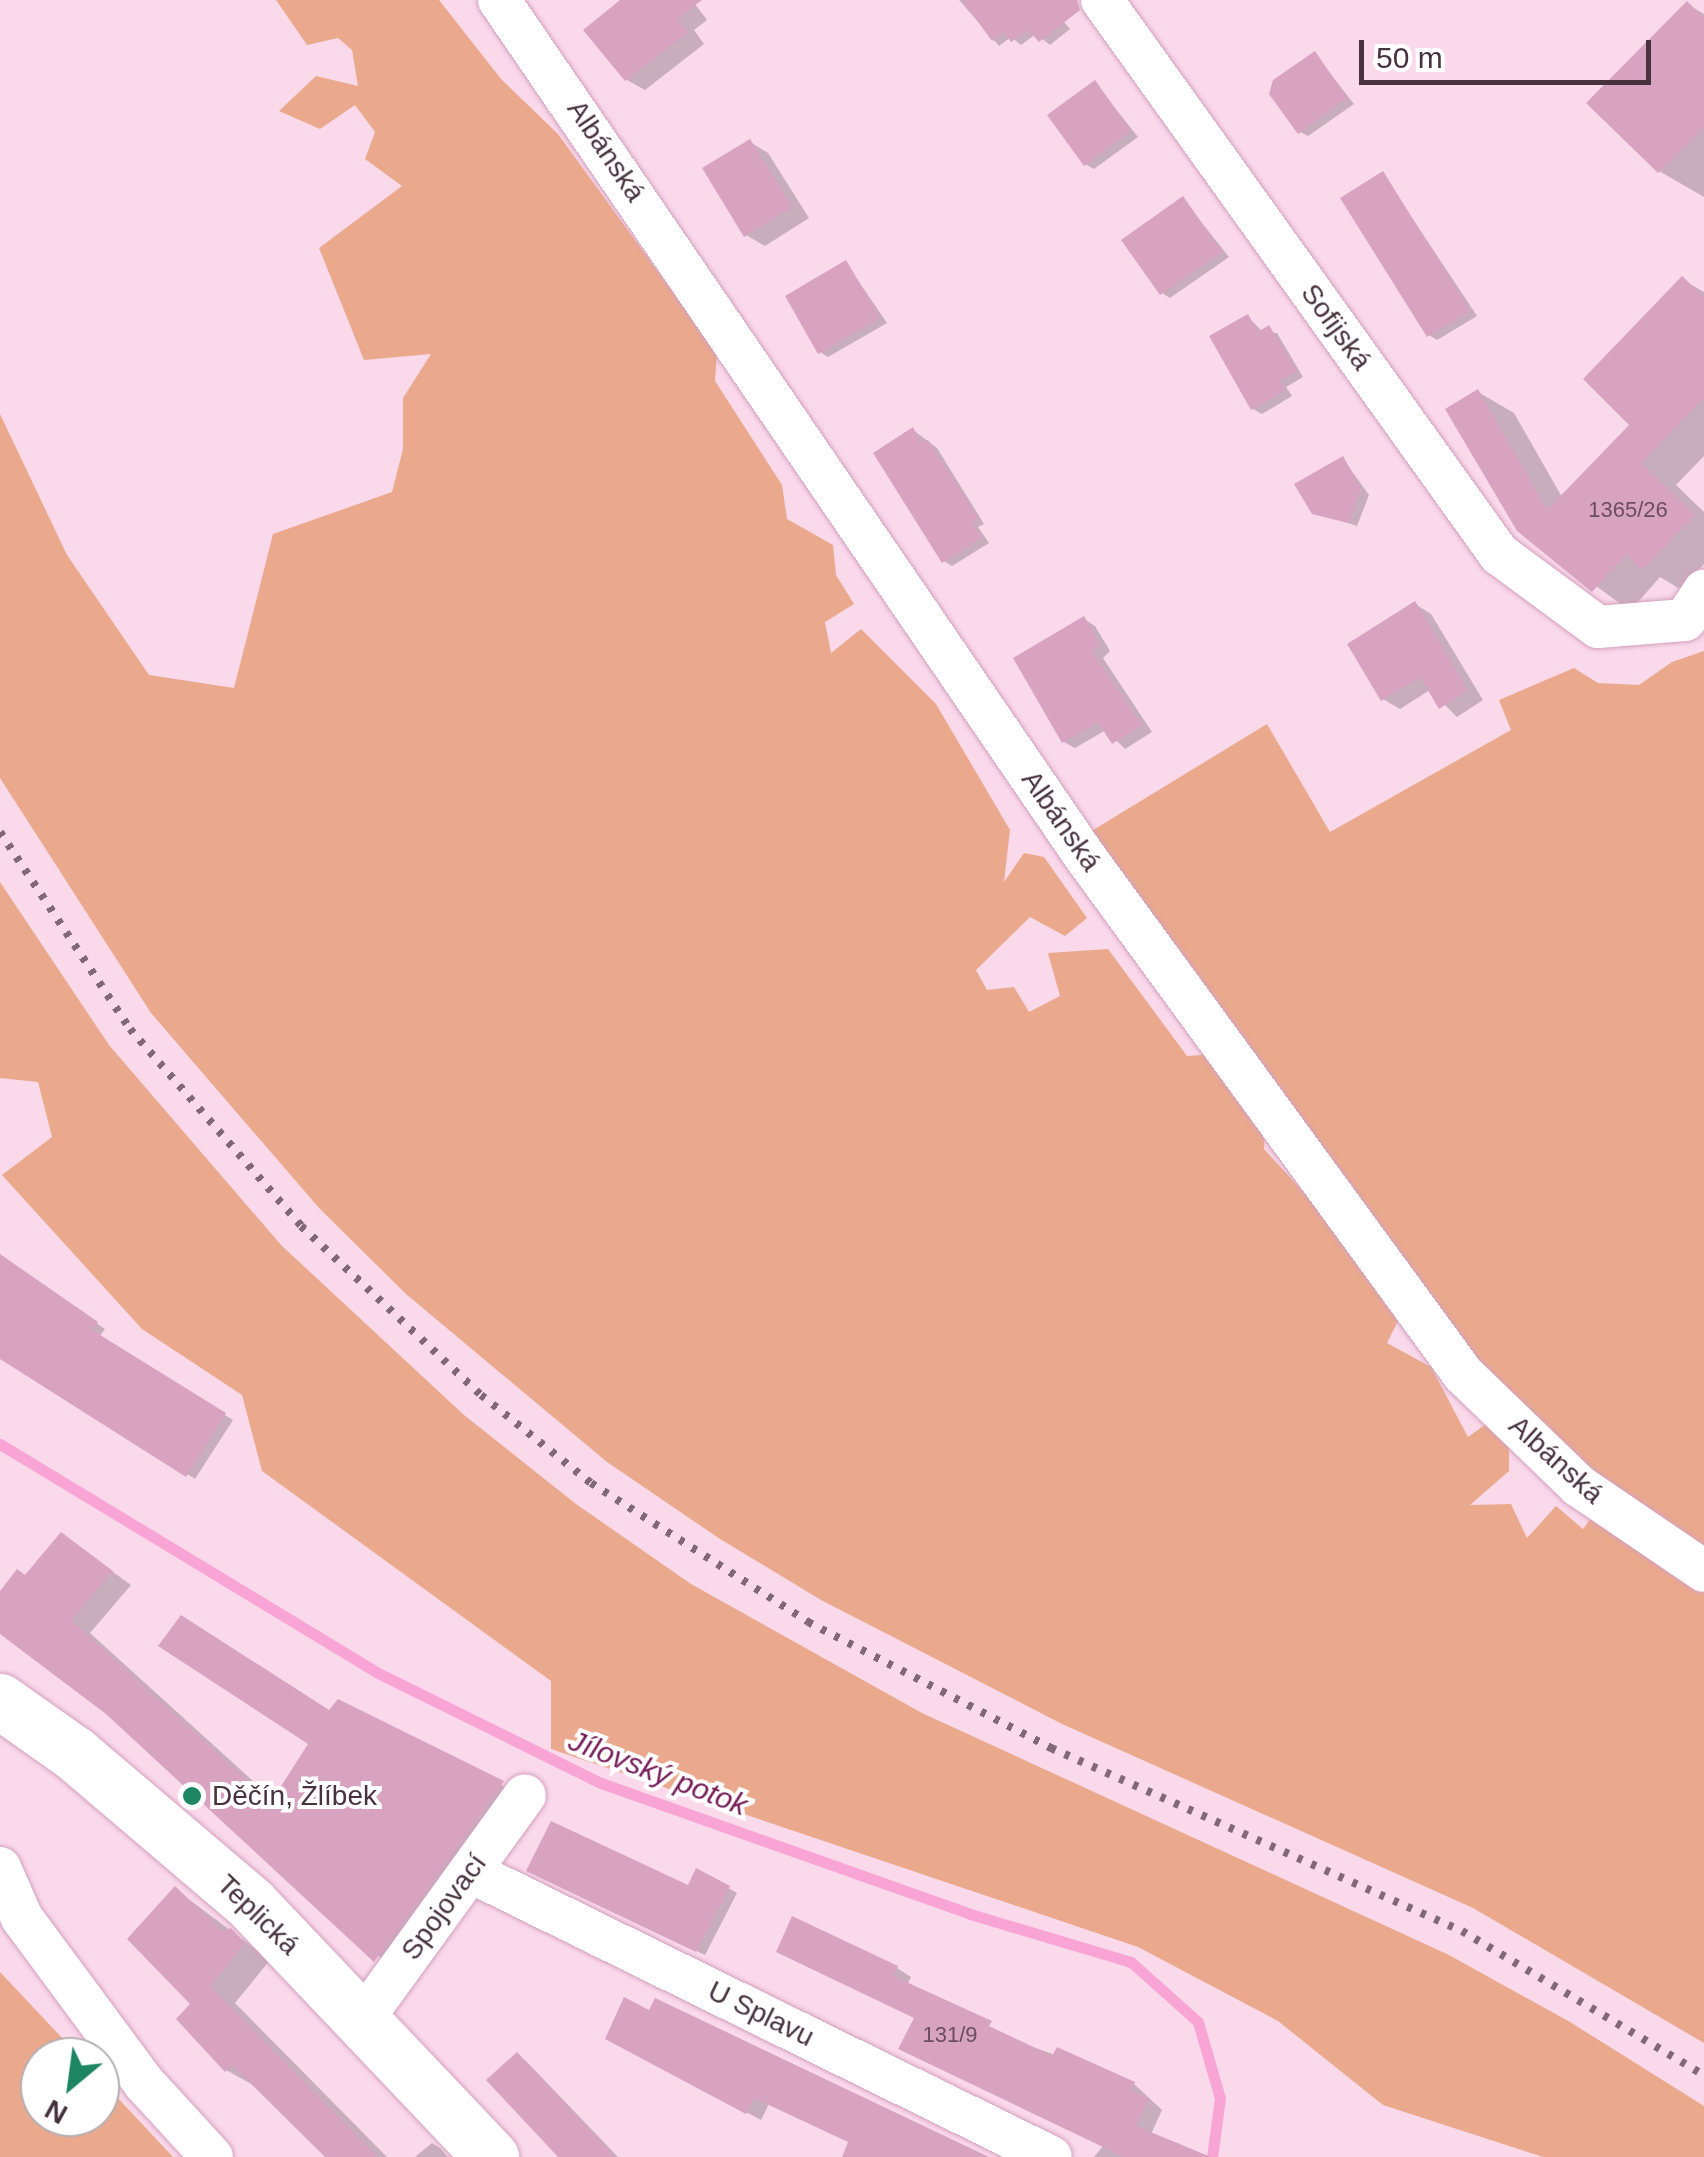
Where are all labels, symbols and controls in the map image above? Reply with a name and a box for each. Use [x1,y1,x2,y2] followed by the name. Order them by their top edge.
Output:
[1364,20,1656,82] scale bar
[1376,41,1443,74] text: 50 m
[560,94,652,208] street label: Albánská
[1294,277,1378,377] street label: Sofijská
[1588,497,1668,523] house number: 1365/26
[1014,764,1108,878] street label: Albánská
[1502,1409,1610,1511] street label: Albánská
[564,1722,752,1824] water label: Jílovský potok
[212,1779,377,1813] place label: Děčín, Žlíbek
[181,1785,203,1807] marker: Děčín, Žlíbek
[394,1847,494,1967] street label: Spojovací
[210,1868,306,1962] street label: Teplická
[703,1974,819,2054] street label: U Splavu
[922,2022,978,2048] house number: 131/9
[20,2037,120,2137] north arrow
[40,2093,73,2130] text: N

